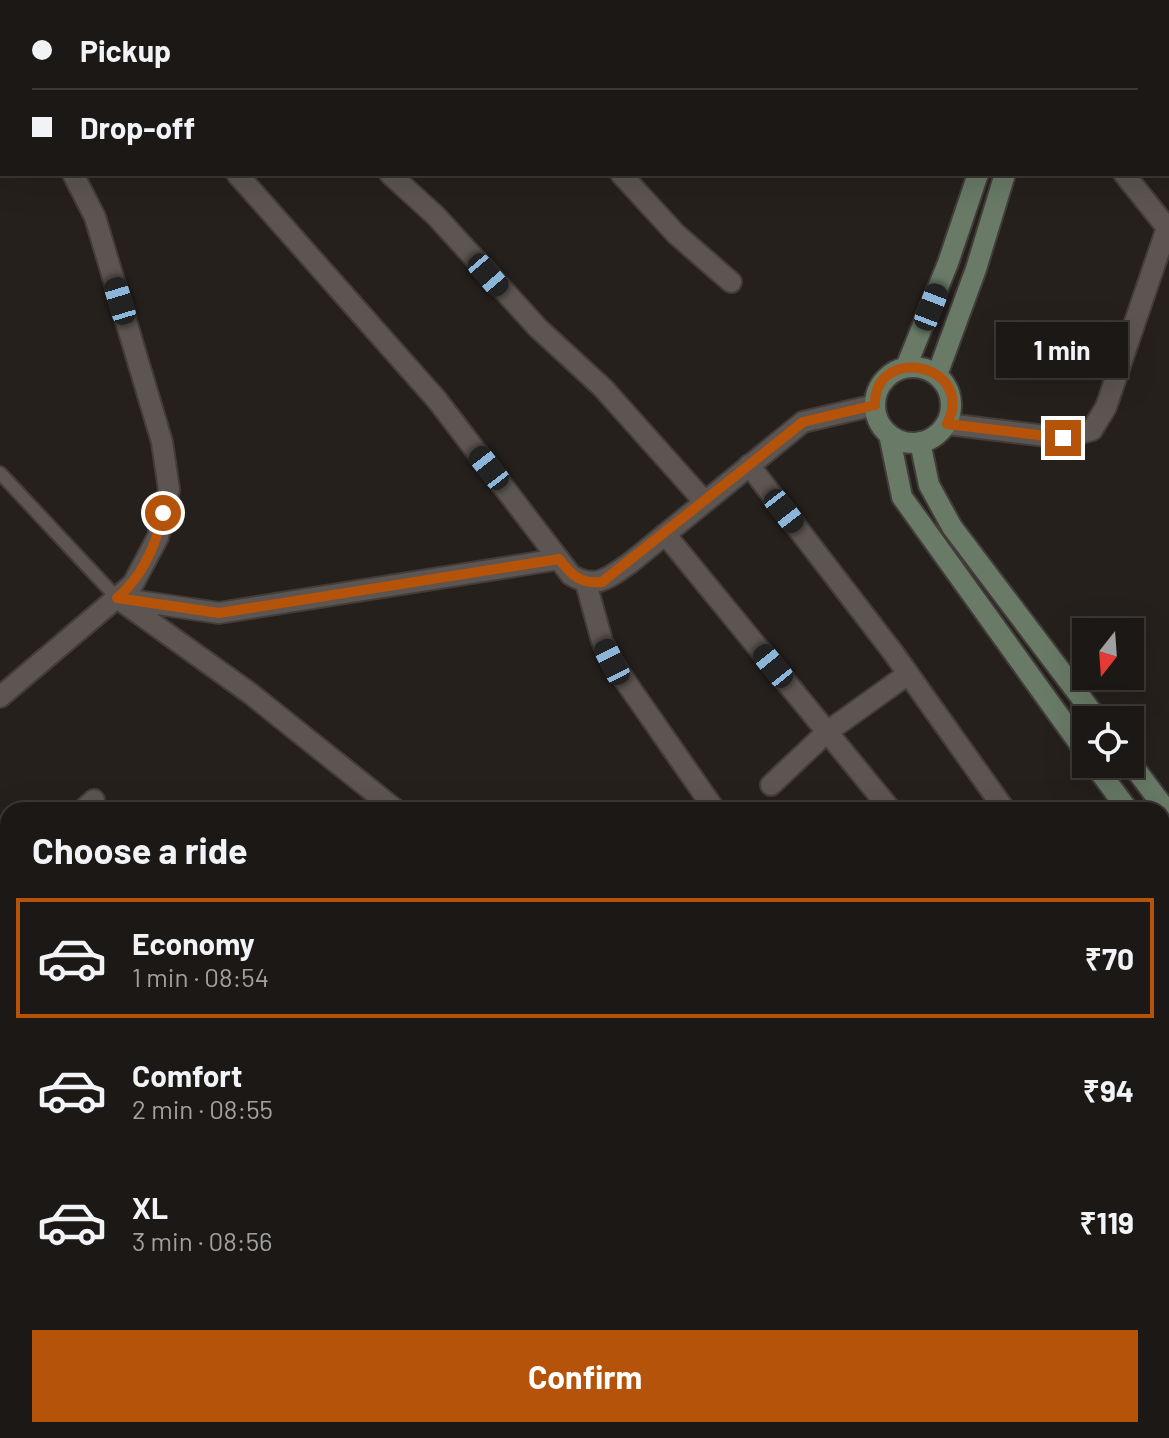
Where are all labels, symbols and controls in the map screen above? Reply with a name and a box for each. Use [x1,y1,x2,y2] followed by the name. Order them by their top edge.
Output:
[80,32,171,68] text: Pickup
[80,109,195,145] text: Drop-off
[463,249,513,301] car
[102,275,138,327] car
[911,280,951,334] car
[997,322,1129,378] callout: 1 min
[1034,334,1090,365] text: 1 min
[1045,420,1081,456] route end
[465,442,513,494] car
[760,485,808,537] car
[145,495,181,531] route start
[1072,618,1144,690] north arrow
[1072,618,1144,778] map controls
[590,635,634,689] car
[749,640,797,692] car
[1072,706,1144,778] button: locate
[32,828,248,871] text: Choose a ride
[36,922,108,994] icon: car
[132,925,255,961] text: Economy
[1085,940,1134,976] text: ₹70
[132,961,269,992] text: 1 min · 08:54
[36,1054,108,1126] icon: car
[132,1057,242,1093] text: Comfort
[1083,1072,1134,1108] text: ₹94
[132,1093,273,1124] text: 2 min · 08:55
[36,1186,108,1258] icon: car
[132,1189,168,1225] text: XL
[1079,1204,1134,1240] text: ₹119
[132,1225,272,1256] text: 3 min · 08:56
[32,1330,1138,1422] button: Confirm

